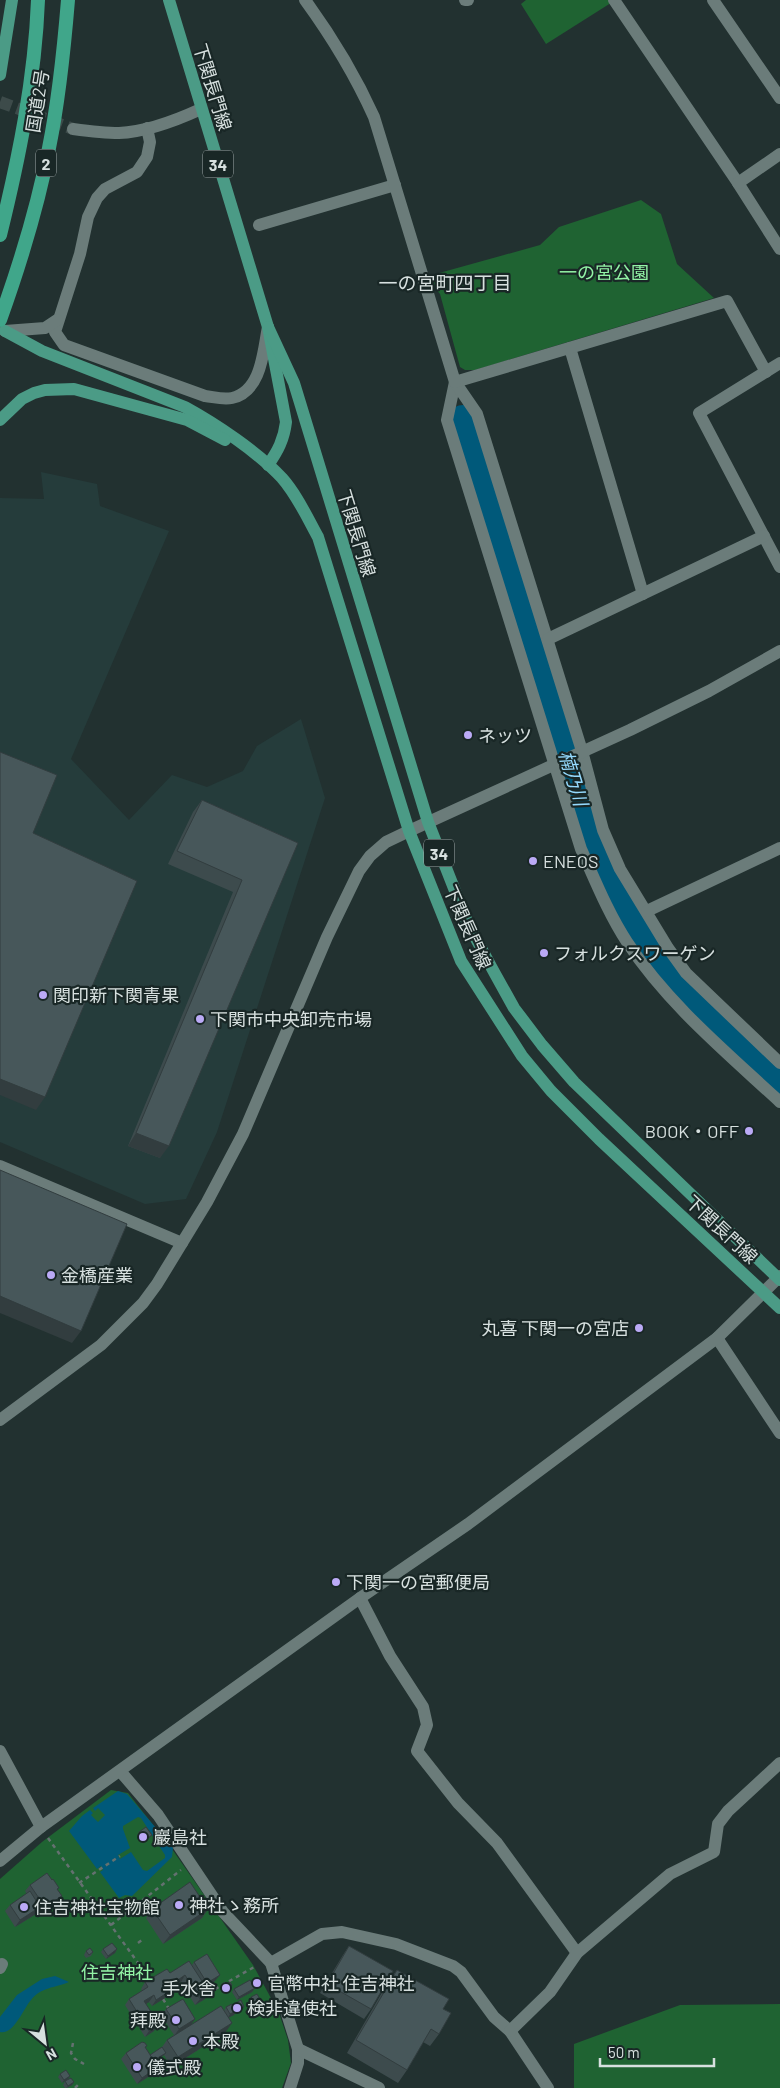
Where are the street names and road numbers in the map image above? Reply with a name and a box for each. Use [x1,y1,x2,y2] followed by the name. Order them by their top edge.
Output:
[189,41,237,133] street label: 下関長門線
[21,68,53,134] street label: 国道2号
[36,150,56,177] road number: 2
[203,150,233,178] road number: 34
[333,487,381,579] street label: 下関長門線
[424,840,454,866] road number: 34
[440,881,496,973] street label: 下関長門線
[682,1190,762,1268] street label: 下関長門線

